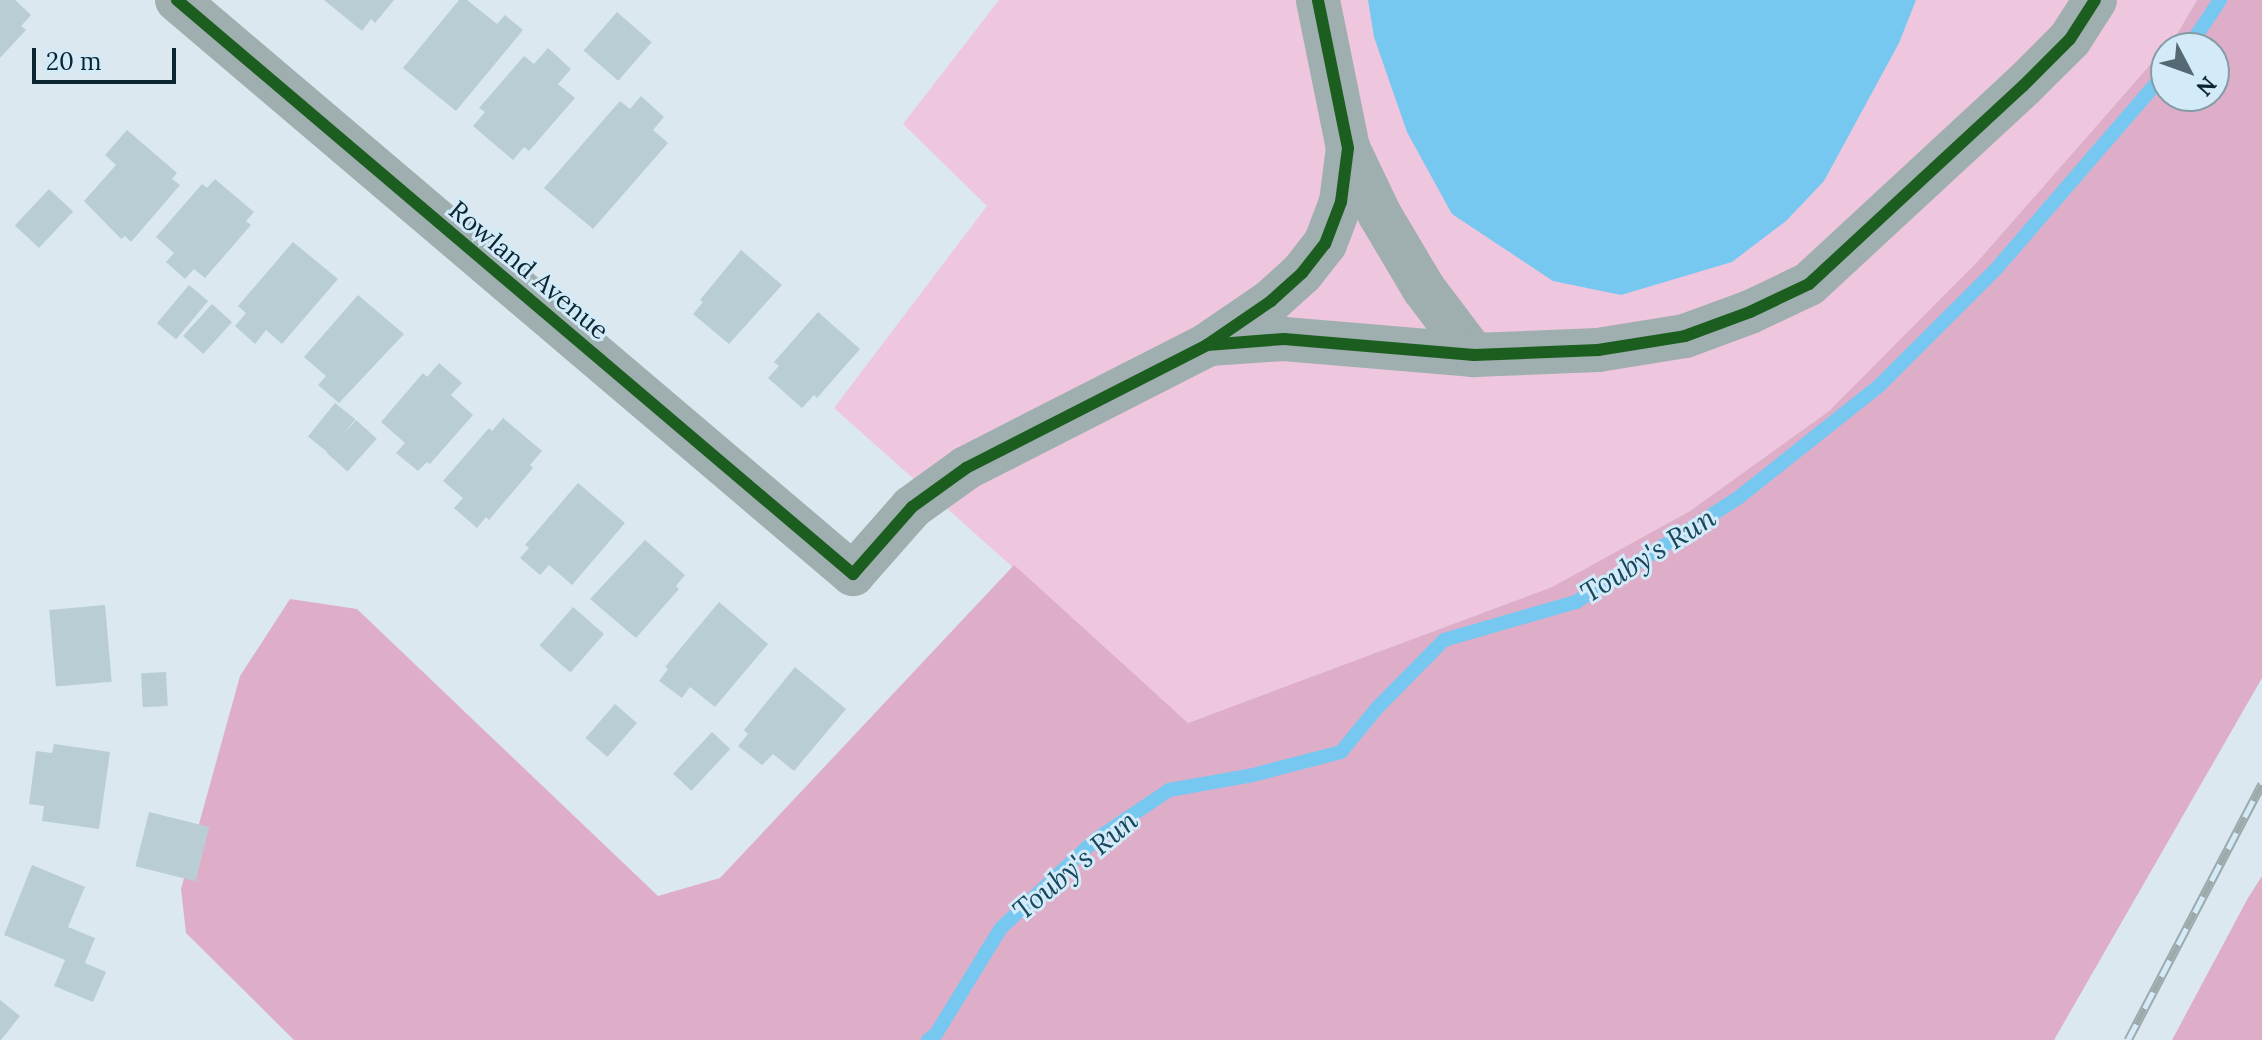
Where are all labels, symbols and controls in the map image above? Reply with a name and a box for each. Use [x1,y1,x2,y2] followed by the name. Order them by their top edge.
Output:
[36,32,180,82] scale bar
[2150,32,2230,112] north arrow
[46,46,102,77] text: 20 m
[2190,71,2223,102] text: N
[443,194,615,346] street label: Rowland Avenue
[1574,500,1722,610] water label: Touby's Run
[1006,803,1144,927] water label: Touby's Run

